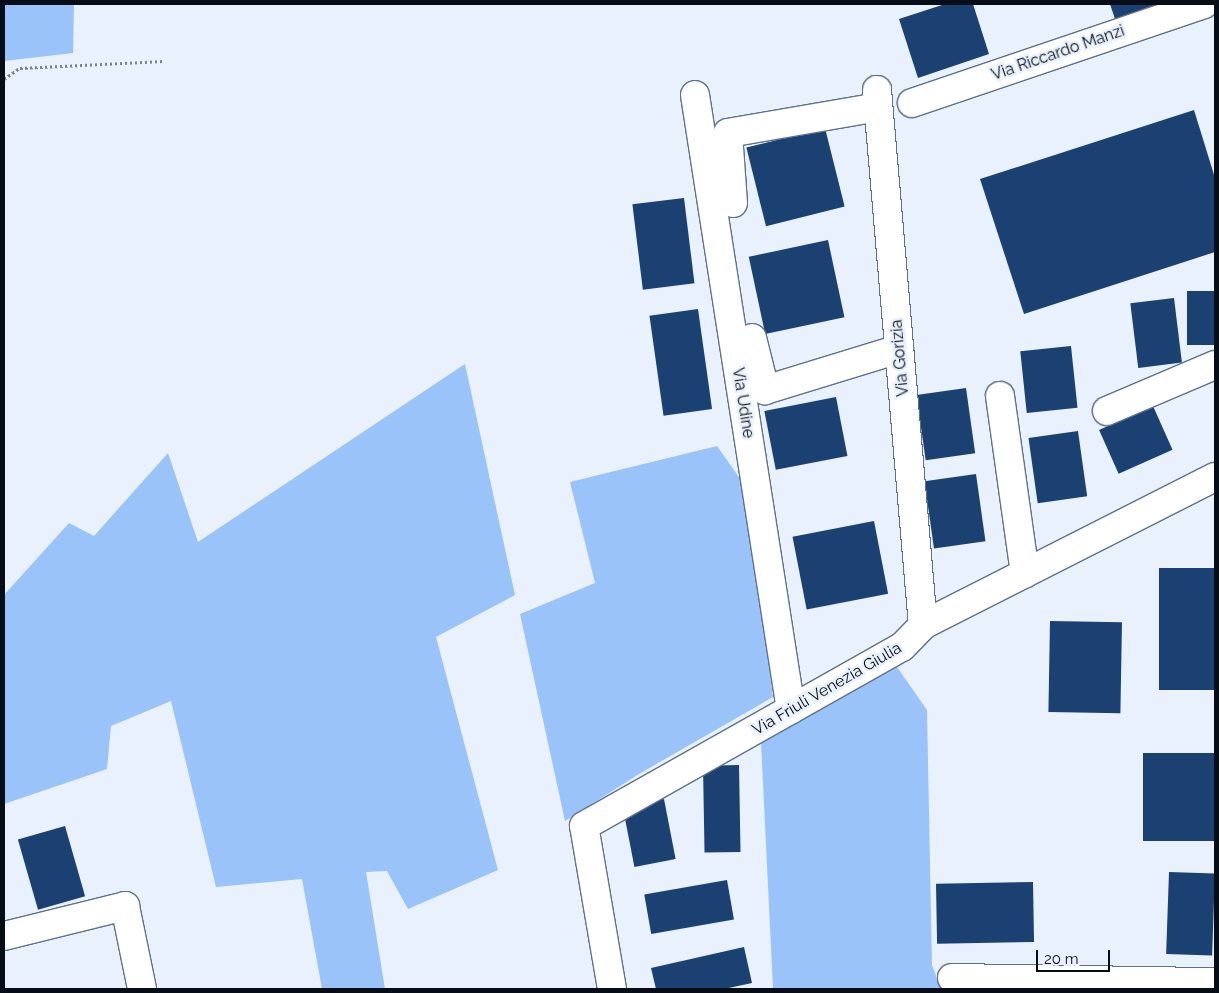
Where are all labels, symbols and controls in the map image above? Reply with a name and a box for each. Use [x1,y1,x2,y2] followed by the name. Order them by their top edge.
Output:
[989,21,1127,85] street label: Via Riccardo Manzi
[887,319,913,397] street label: Via Gorizia
[728,366,758,440] street label: Via Udine
[749,638,905,740] street label: Via Friuli Venezia Giulia
[1039,940,1113,972] scale bar
[1044,950,1079,968] text: 20 m

